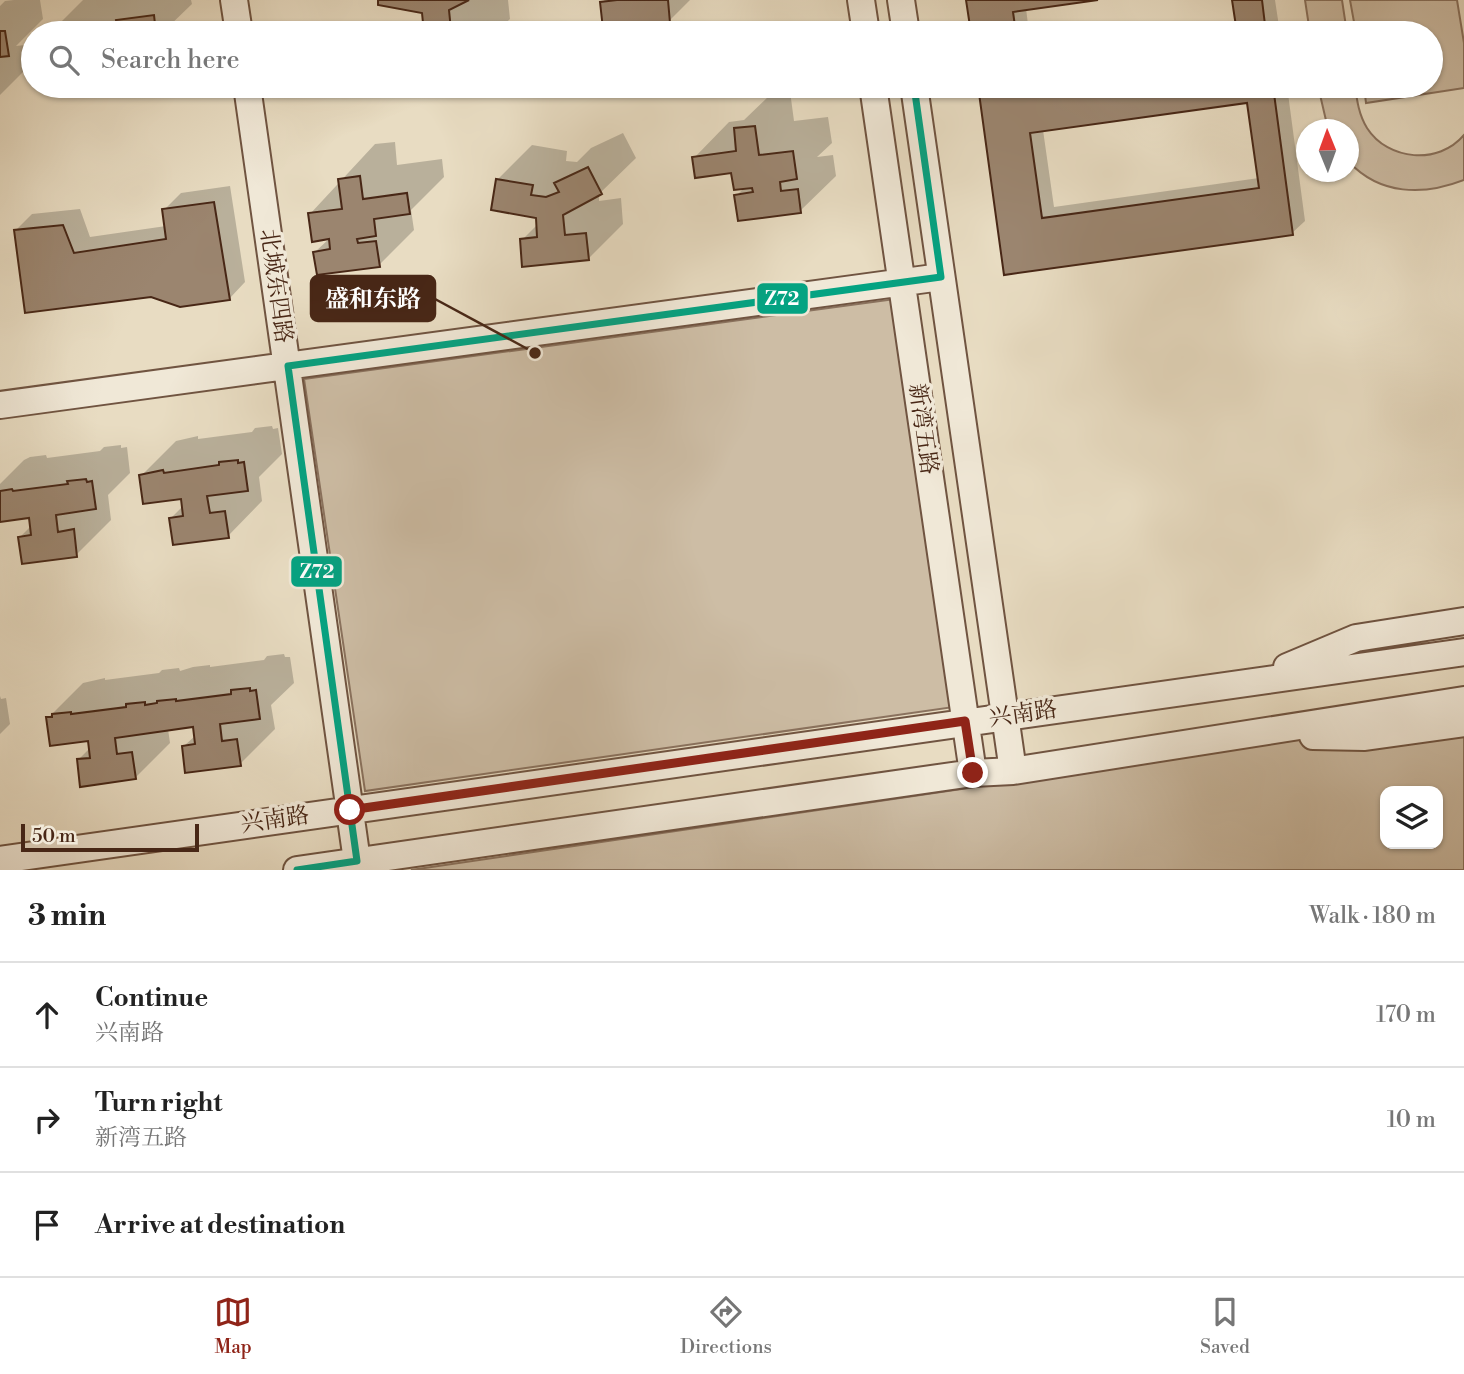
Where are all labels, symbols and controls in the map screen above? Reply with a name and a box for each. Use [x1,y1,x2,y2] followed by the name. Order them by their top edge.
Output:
[21,21,1443,98] search box
[45,41,83,79] icon: search
[101,44,240,76] text: Search here
[1296,119,1359,182] north arrow
[254,227,298,345] street label: 北城东四路
[311,276,435,321] callout: 盛和东路
[756,282,809,315] line badge: Z72
[325,285,421,315] text: 盛和东路
[765,287,799,311] text: Z72
[903,381,943,477] street label: 新湾五路
[290,555,343,588] line badge: Z72
[300,560,334,584] text: Z72
[987,695,1059,733] street label: 兴南路
[957,757,988,788] route end
[1380,786,1443,849] map controls
[1380,786,1443,849] button: layers
[334,794,365,825] route start
[239,801,311,839] street label: 兴南路
[21,821,200,853] scale bar
[32,824,76,848] text: 50 m
[28,897,106,935] text: 3 min
[1309,902,1436,930] text: Walk · 180 m
[95,982,208,1014] text: Continue
[28,996,66,1034] icon: ahead
[1376,1001,1436,1029] text: 170 m
[95,1019,164,1047] text: 兴南路
[95,1087,223,1119] text: Turn right
[28,1101,66,1139] icon: right
[1387,1106,1436,1134] text: 10 m
[95,1124,187,1152] text: 新湾五路
[28,1206,66,1244] icon: arrive
[95,1209,345,1241] text: Arrive at destination
[214,1293,252,1359] tab: Map
[680,1293,772,1359] tab: Directions
[1200,1293,1250,1359] tab: Saved

